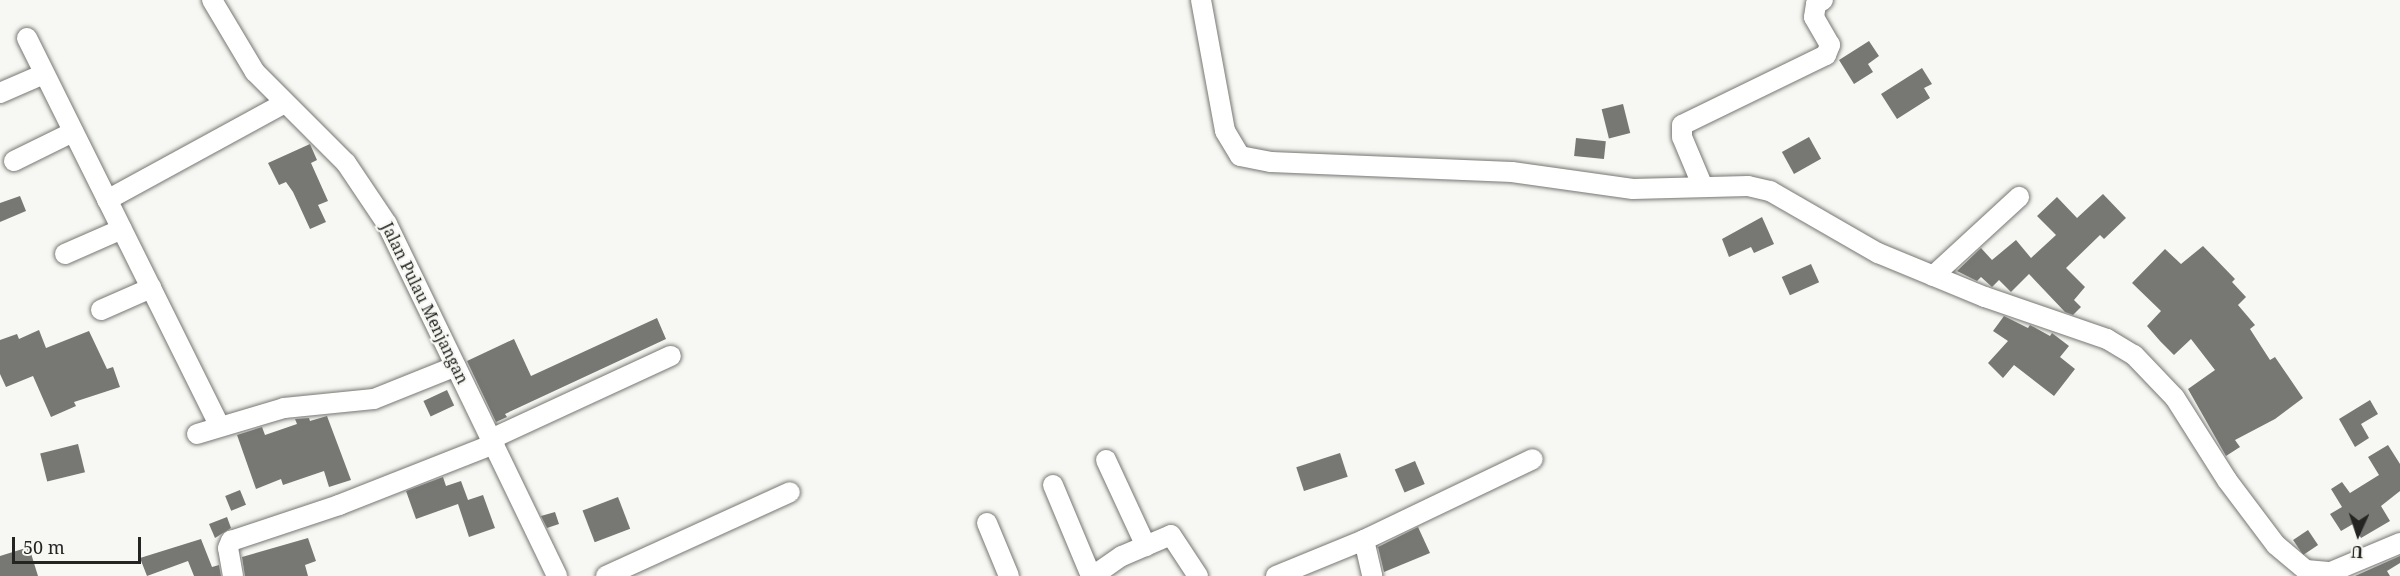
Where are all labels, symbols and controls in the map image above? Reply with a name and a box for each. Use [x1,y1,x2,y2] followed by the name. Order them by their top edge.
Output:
[378,219,472,387] street label: Jalan Pulau Menjangan
[2328,504,2388,564] north arrow
[15,525,144,563] scale bar
[23,535,65,559] text: 50 m
[2351,541,2364,563] text: U

